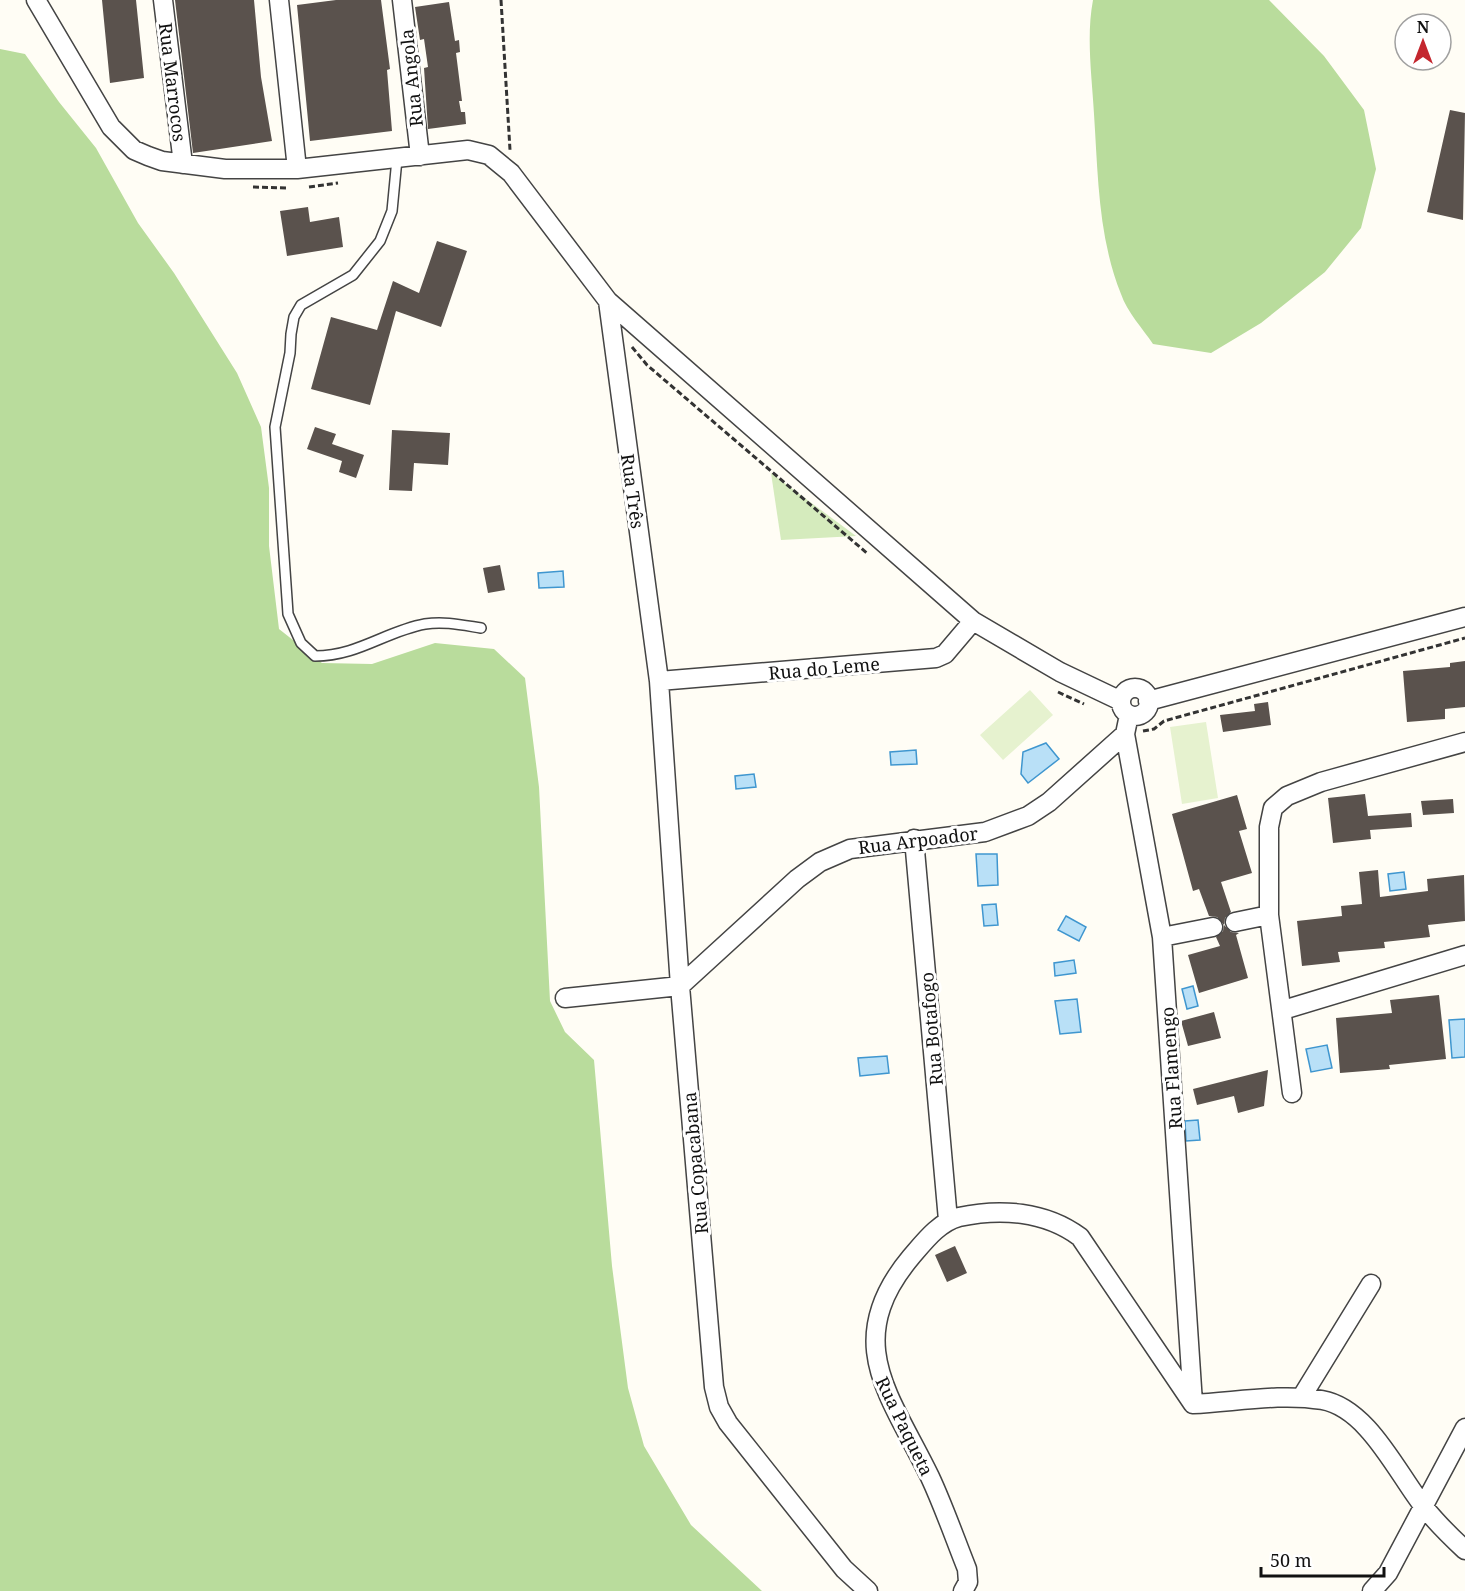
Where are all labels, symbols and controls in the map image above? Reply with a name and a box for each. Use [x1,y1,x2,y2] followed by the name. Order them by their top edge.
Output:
[1393,12,1453,72] north arrow
[1417,16,1430,38] text: N
[154,21,192,143] street label: Rua Marrocos
[394,28,428,128] street label: Rua Angola
[616,452,650,530] street label: Rua Três
[767,651,881,685] street label: Rua do Leme
[857,821,980,859] street label: Rua Arpoador
[914,971,948,1087] street label: Rua Botafogo
[1155,1006,1187,1130] street label: Rua Flamengo
[677,1091,713,1235] street label: Rua Copacabana
[871,1372,939,1480] street label: Rua Paqueta
[1261,1540,1384,1578] scale bar
[1270,1548,1312,1572] text: 50 m

